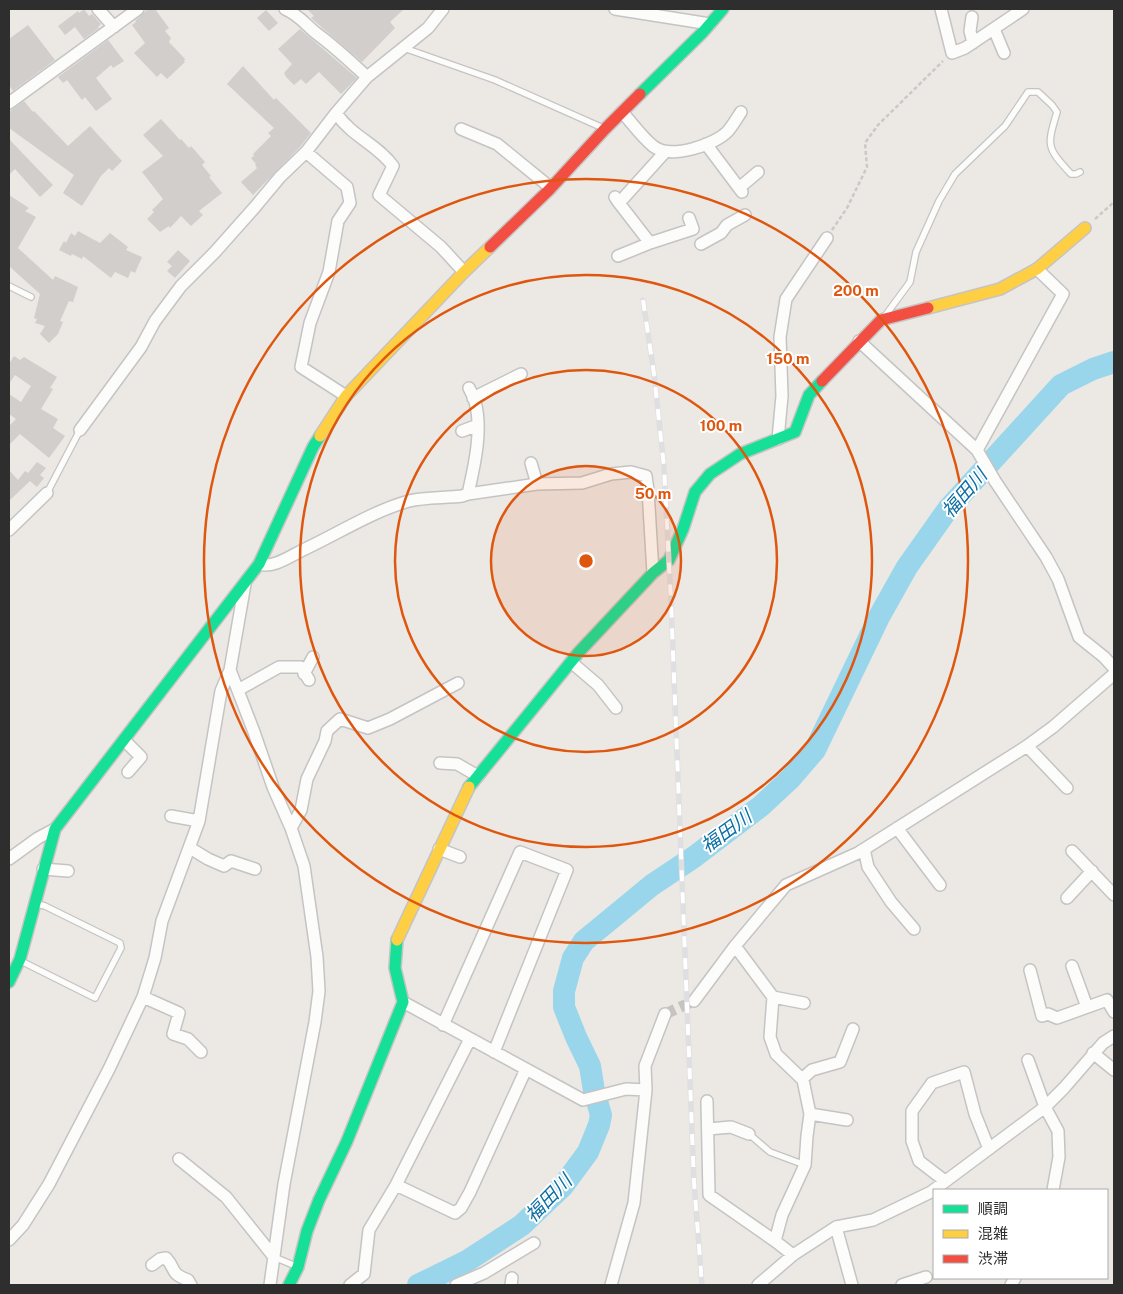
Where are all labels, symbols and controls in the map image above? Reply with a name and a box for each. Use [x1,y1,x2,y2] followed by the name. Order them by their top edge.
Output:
[833,282,879,299] text: 200 m
[766,350,810,367] text: 150 m
[700,417,742,434] text: 100 m
[937,463,992,522] water label: 福田川
[635,485,671,502] text: 50 m
[577,552,595,570] centre of rings
[696,804,757,857] water label: 福田川
[520,1168,577,1226] water label: 福田川
[933,1189,1108,1279] legend
[978,1200,1008,1217] text: 順調
[978,1225,1008,1242] text: 混雑
[978,1250,1008,1267] text: 渋滞

